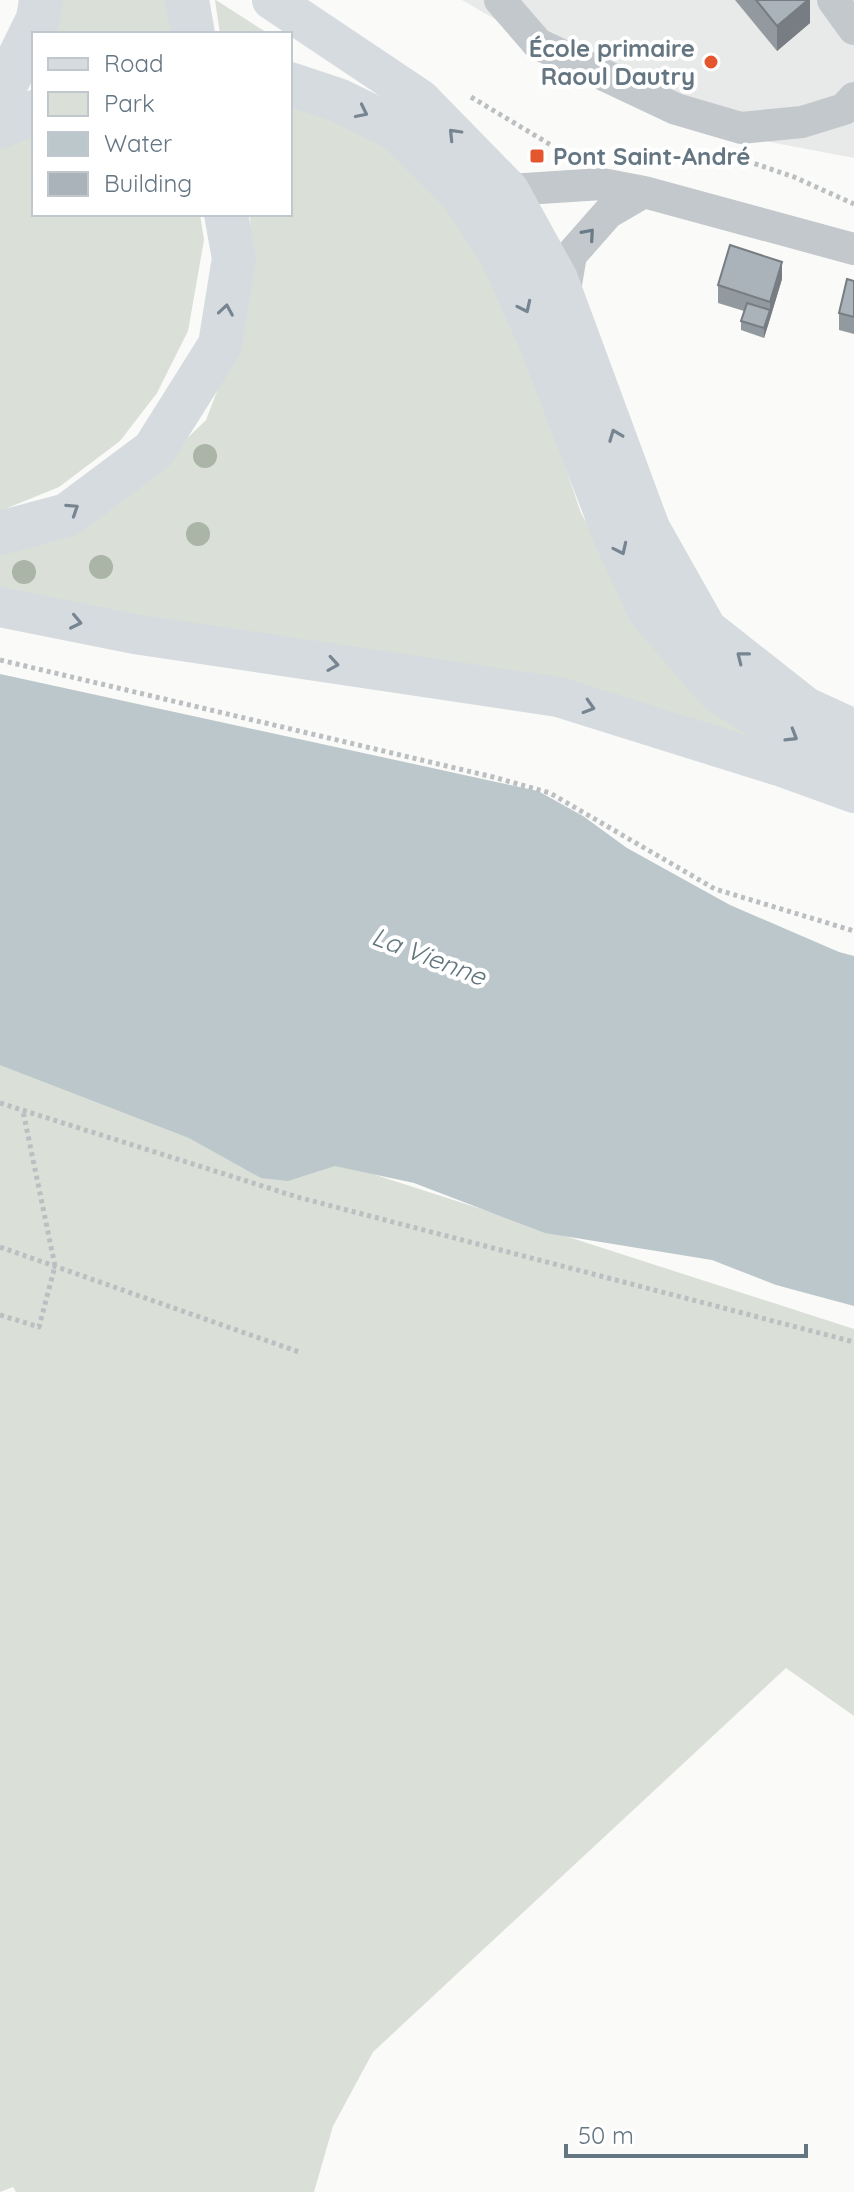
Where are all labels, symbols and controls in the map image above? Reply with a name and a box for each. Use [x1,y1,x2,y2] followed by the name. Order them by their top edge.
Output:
[32,32,292,216] legend
[529,33,695,91] place label: École primaire Raoul Dautry
[104,48,164,78] text: Road
[702,53,720,71] marker: École primaire Raoul Dautry
[104,88,155,118] text: Park
[354,102,369,118] one-way arrow
[104,128,172,158] text: Water
[449,129,464,143] one-way arrow
[553,141,751,171] place label: Pont Saint-André
[528,147,546,165] marker: Pont Saint-André
[104,168,192,198] text: Building
[579,228,594,243] one-way arrow
[515,299,531,313] one-way arrow
[217,303,234,316] one-way arrow
[608,429,625,443] one-way arrow
[65,503,79,518] one-way arrow
[611,540,627,555] one-way arrow
[69,613,83,630] one-way arrow
[736,652,751,666] one-way arrow
[326,655,340,672] one-way arrow
[582,698,595,714] one-way arrow
[783,726,798,742] one-way arrow
[368,919,492,993] water label: La Vienne
[566,2108,806,2158] scale bar
[578,2120,634,2150] text: 50 m

